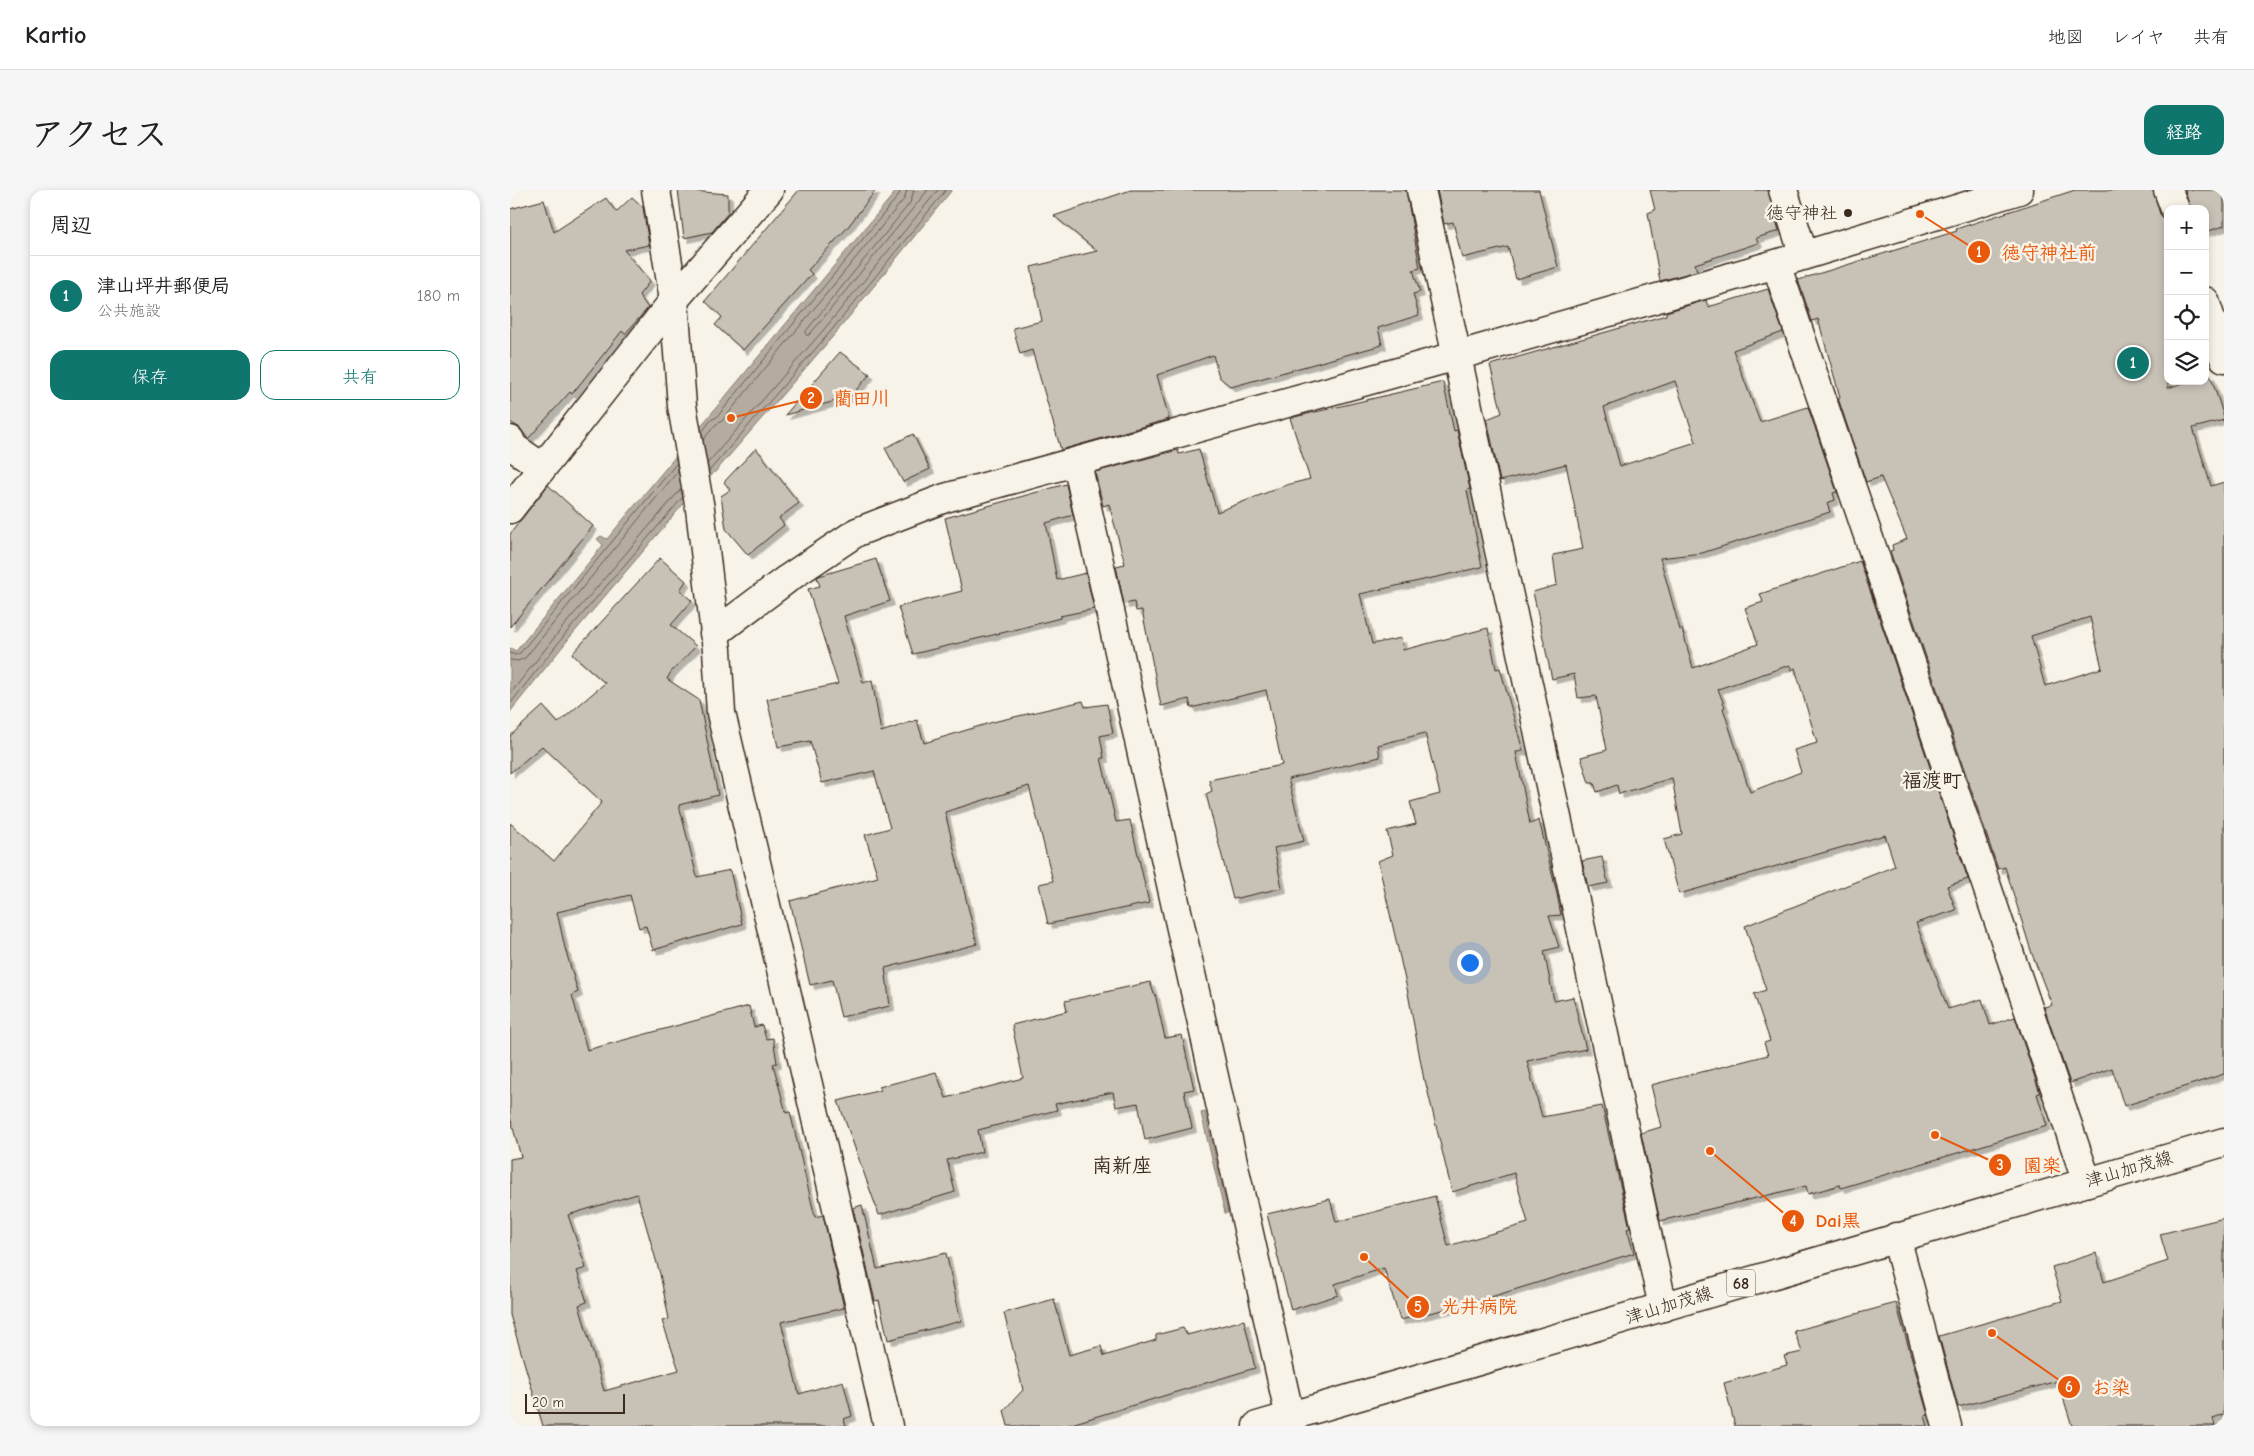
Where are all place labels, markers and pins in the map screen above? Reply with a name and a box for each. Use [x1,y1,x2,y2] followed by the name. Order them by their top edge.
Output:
[1766,203,1838,224] place label: 徳守神社
[1842,207,1854,219] marker: 徳守神社
[1967,235,2107,269] callout: 徳守神社前
[2117,344,2149,382] pin: 1
[799,381,901,415] callout: 藺田川
[1988,1148,2071,1182] callout: 園楽
[1781,1204,1871,1238] callout: Dai黒
[1406,1290,1527,1324] callout: 光井病院
[2057,1370,2140,1404] callout: お染

